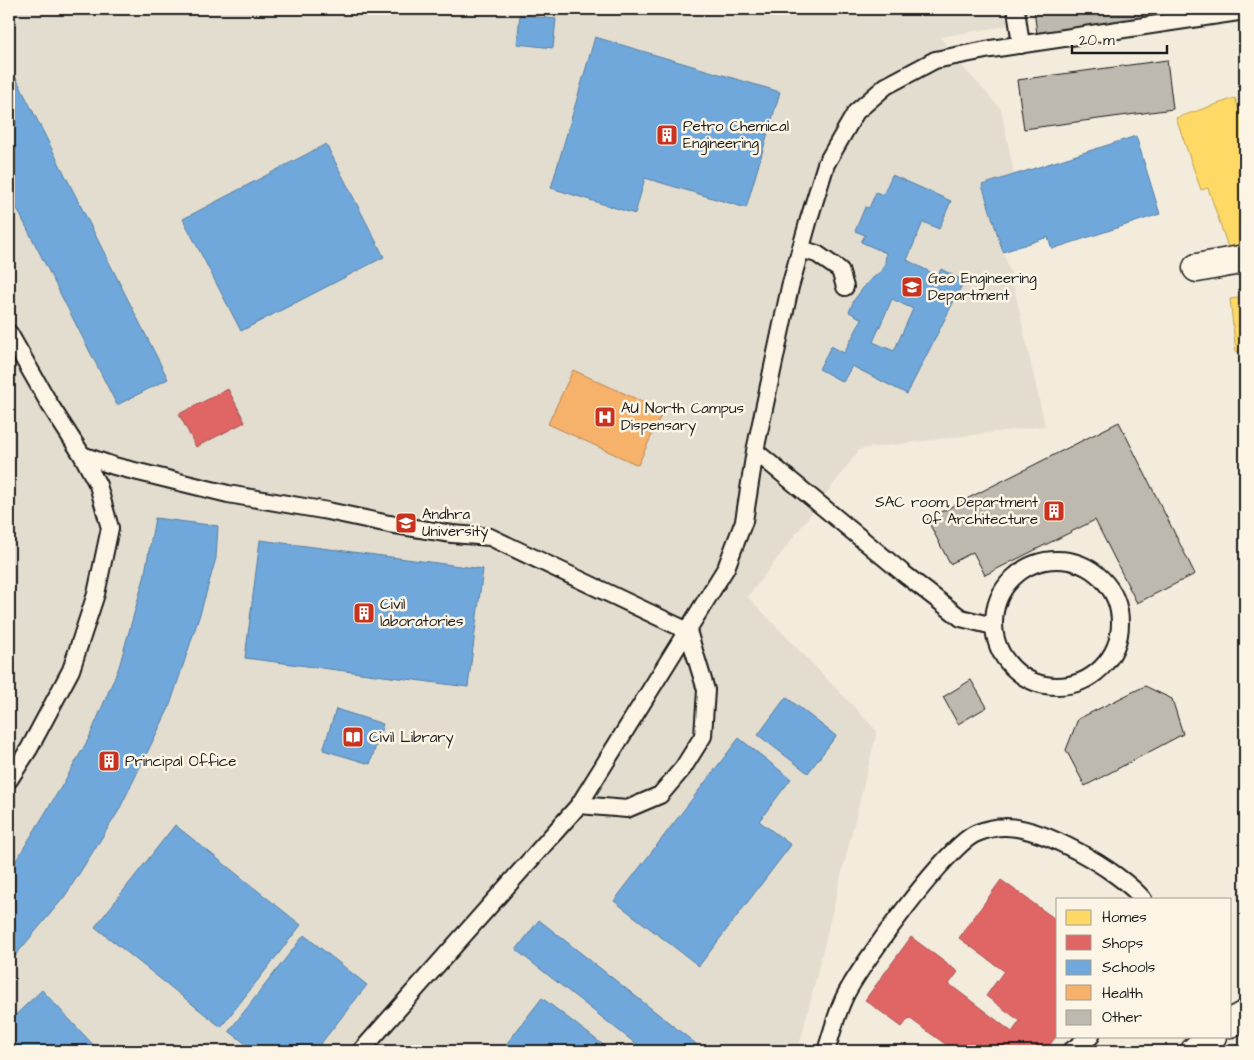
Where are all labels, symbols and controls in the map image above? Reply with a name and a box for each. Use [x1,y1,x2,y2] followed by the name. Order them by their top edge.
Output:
[1072,22,1166,54] scale bar
[1079,30,1115,51] text: 20 m
[683,116,789,155] place label: Petro Chemical Engineering
[655,123,679,147] building icon: Petro Chemical Engineering
[928,268,1037,306] place label: Geo Engineering Department
[900,275,924,299] school or university icon: Geo Engineering Department
[621,398,745,437] place label: AU North Campus Dispensary
[593,405,617,429] hospital icon: AU North Campus Dispensary
[875,492,1038,530] place label: SAC room, Department Of Architecture
[1042,499,1066,523] building icon: SAC room, Department Of Architecture
[422,504,488,543] place label: Andhra University
[394,511,418,535] school or university icon: Andhra University
[380,594,464,632] place label: Civil laboratories
[352,601,376,625] building icon: Civil laboratories
[341,725,365,749] library icon: Civil Library
[369,727,454,749] place label: Civil Library
[97,749,121,773] building icon: Principal Office
[125,751,236,772] place label: Principal Office
[1056,898,1232,1038] legend
[1102,907,1147,928] text: Homes
[1102,933,1144,954] text: Shops
[1102,957,1156,978] text: Schools
[1102,983,1143,1004] text: Health
[1102,1007,1142,1028] text: Other

